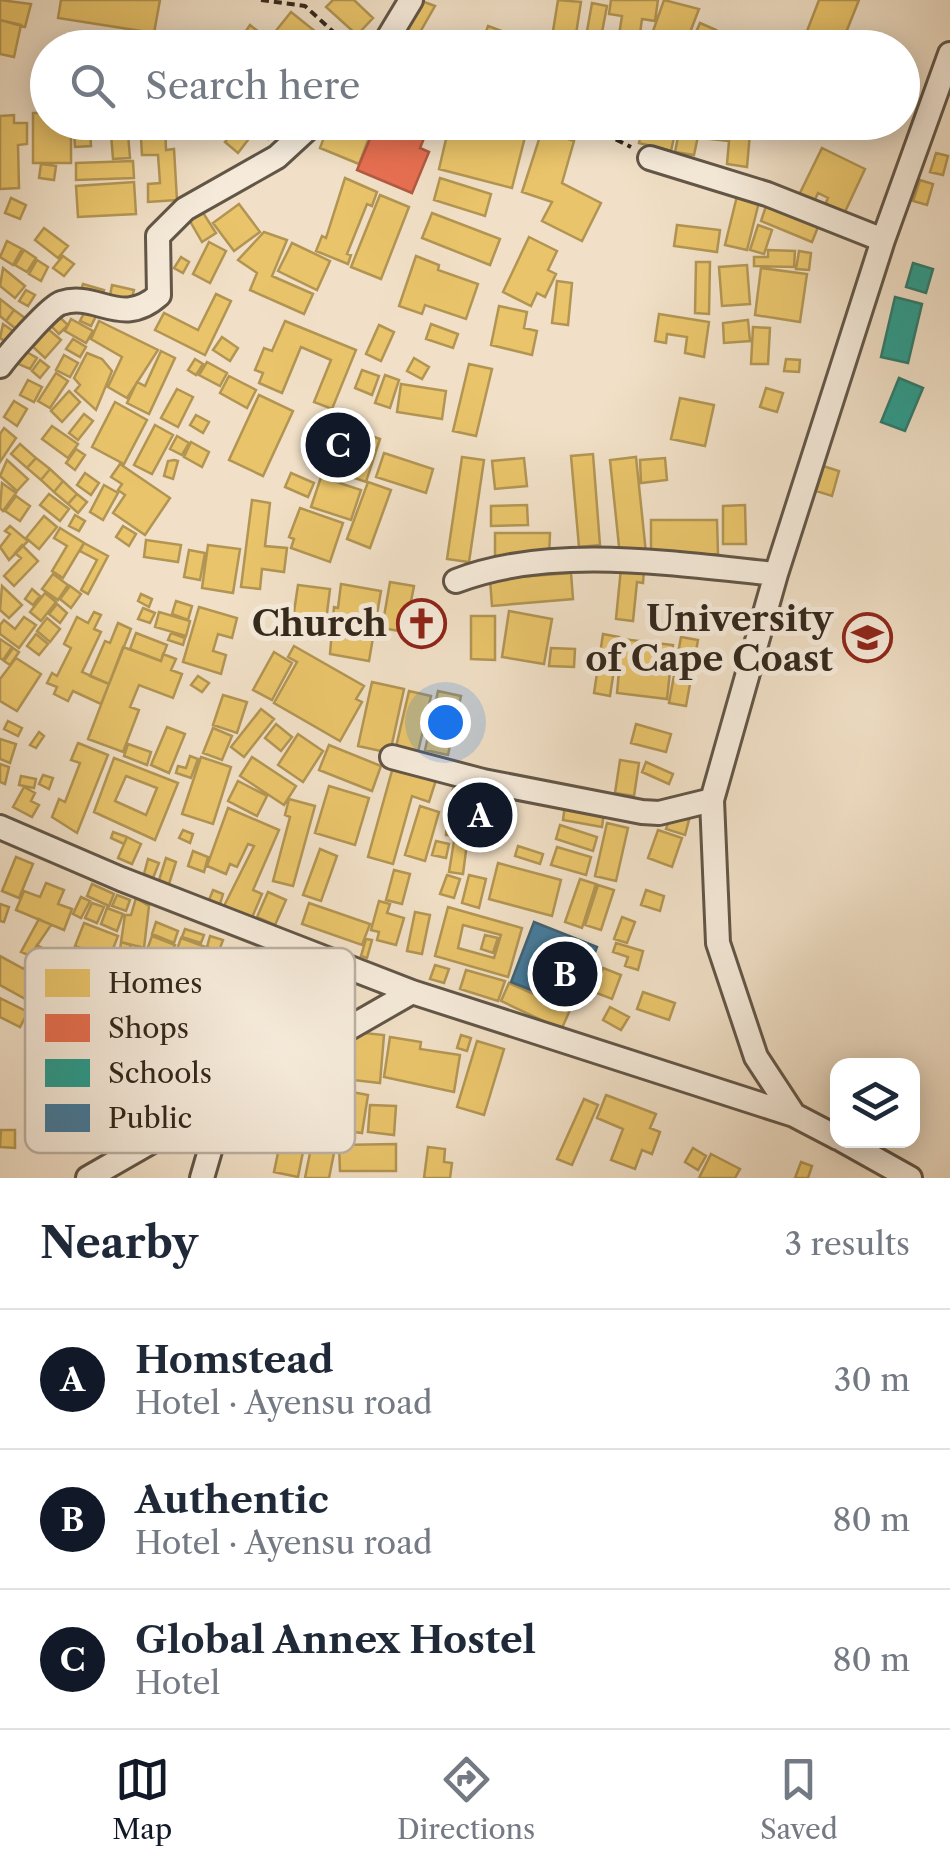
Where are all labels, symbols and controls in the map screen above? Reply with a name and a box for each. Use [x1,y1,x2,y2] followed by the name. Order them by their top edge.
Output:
[30,30,920,140] search box
[65,58,120,113] icon: search
[145,62,360,109] text: Search here
[306,408,370,482] pin: C
[396,597,448,649] church icon: Church
[585,597,835,680] place label: University of Cape Coast
[252,602,387,645] place label: Church
[842,612,894,664] school or university icon: University of Cape Coast
[420,697,471,748] your location
[448,778,512,852] pin: A
[532,936,598,1012] pin: B
[25,948,355,1153] legend
[108,966,202,1000] text: Homes
[108,1011,189,1045] text: Shops
[108,1056,212,1090] text: Schools
[830,1058,920,1148] map controls
[830,1058,920,1148] button: layers
[108,1101,192,1135] text: Public
[40,1217,198,1269] text: Nearby
[784,1224,910,1263] text: 3 results
[135,1336,334,1383] text: Homstead
[60,1360,85,1399] text: A
[834,1360,910,1399] text: 30 m
[135,1383,433,1422] text: Hotel · Ayensu road
[135,1476,329,1523] text: Authentic
[61,1500,84,1539] text: B
[832,1500,910,1539] text: 80 m
[135,1523,433,1562] text: Hotel · Ayensu road
[135,1616,536,1663] text: Global Annex Hostel
[60,1640,85,1679] text: C
[832,1640,910,1679] text: 80 m
[135,1663,220,1702] text: Hotel
[112,1752,172,1846] tab: Map
[397,1752,535,1846] tab: Directions
[760,1752,838,1846] tab: Saved

